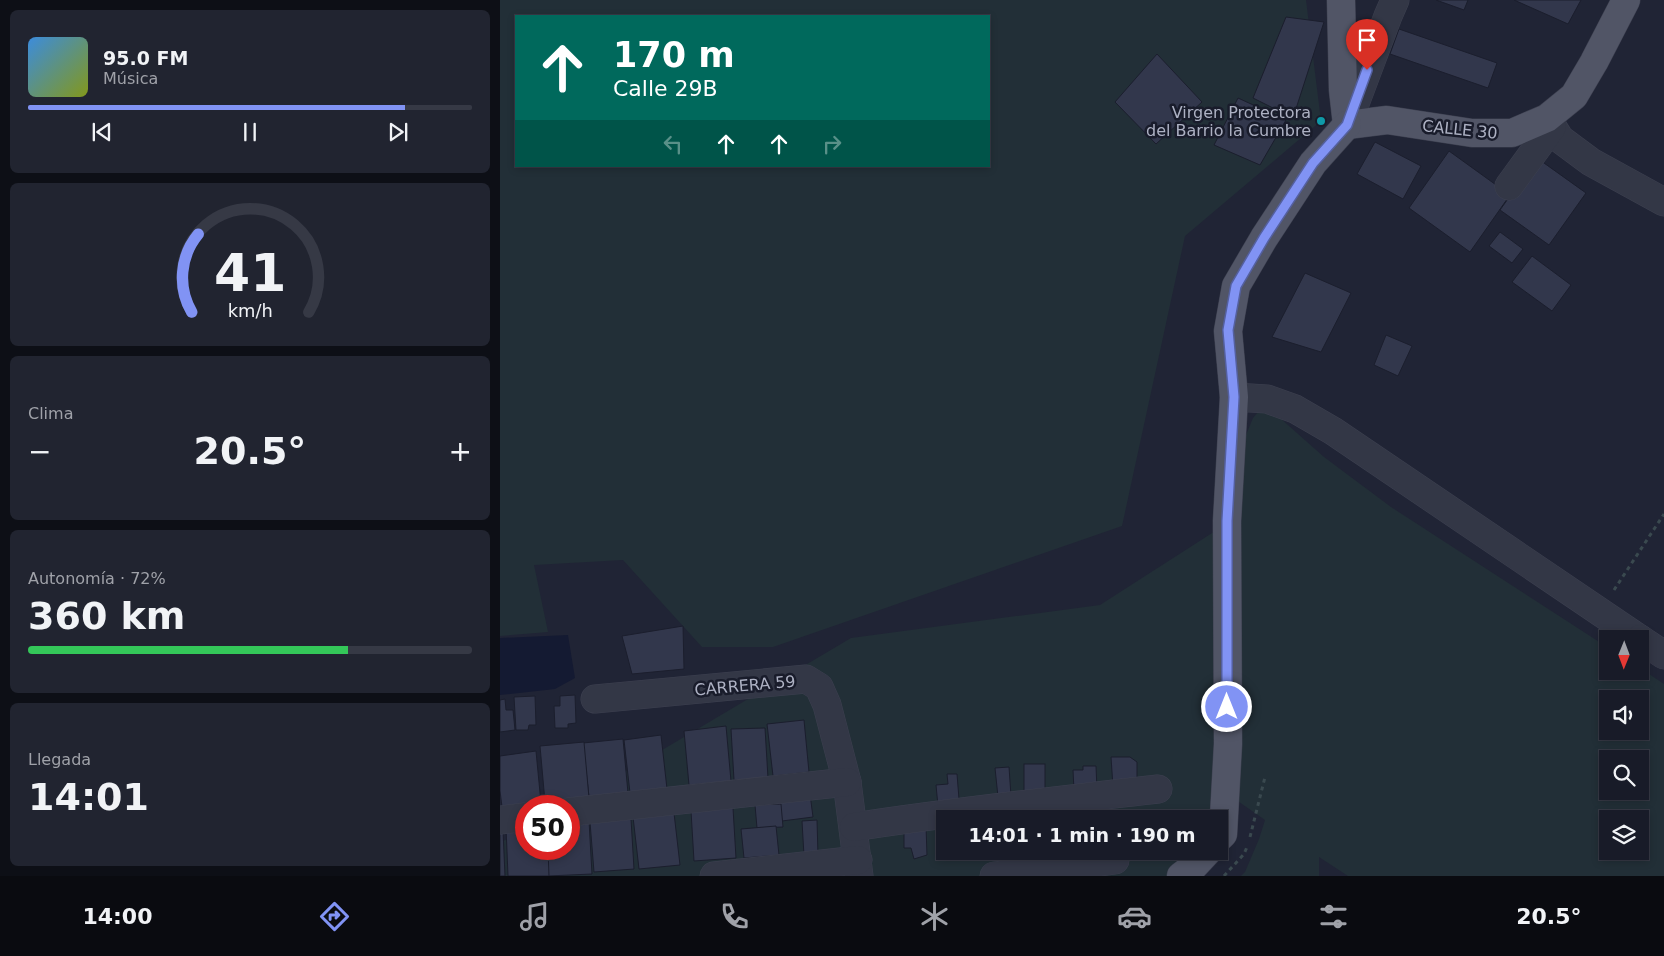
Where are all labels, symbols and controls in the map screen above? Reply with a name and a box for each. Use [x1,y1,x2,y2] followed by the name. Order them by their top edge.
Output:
[1346,19,1388,70] pin
[1353,26,1381,54] icon: arrive
[530,35,595,100] icon: ahead
[613,35,735,75] text: 170 m
[103,47,188,69] text: 95.0 FM
[103,69,158,88] text: Música
[613,76,718,101] text: Calle 29B
[1146,103,1311,140] place label: Virgen Protectora del Barrio la Cumbre
[1315,115,1327,127] marker: Virgen Protectora del Barrio la Cumbre
[1421,116,1498,143] street label: CALLE 30
[88,118,116,146] icon: previous
[236,118,264,146] icon: pause
[384,118,412,146] icon: next
[659,130,687,158] icon: left
[712,130,740,158] icon: ahead
[765,130,793,158] icon: ahead
[818,130,846,158] icon: right
[214,243,286,303] text: 41
[227,300,273,321] text: km/h
[28,404,73,423] text: Clima
[194,429,306,473] text: 20.5°
[28,435,51,468] text: −
[449,435,472,468] text: +
[28,569,166,588] text: Autonomía · 72%
[28,594,185,638] text: 360 km
[1599,630,1649,680] north arrow
[1599,630,1649,860] map controls
[694,672,796,699] street label: CARRERA 59
[1200,680,1252,732] position arrow
[1599,690,1649,740] button: sound
[28,750,91,769] text: Llegada
[1599,750,1649,800] button: search
[28,775,149,819] text: 14:01
[515,795,580,860] speed limit sign: 50
[1599,810,1649,860] button: layers
[968,824,1196,846] text: 14:01 · 1 min · 190 m
[317,899,352,934] icon: directions
[517,899,552,934] icon: music
[717,899,752,934] icon: phone
[917,899,952,934] icon: climate
[1117,899,1152,934] icon: car
[1316,899,1351,934] icon: filters
[82,904,152,929] text: 14:00
[1516,904,1582,929] text: 20.5°

